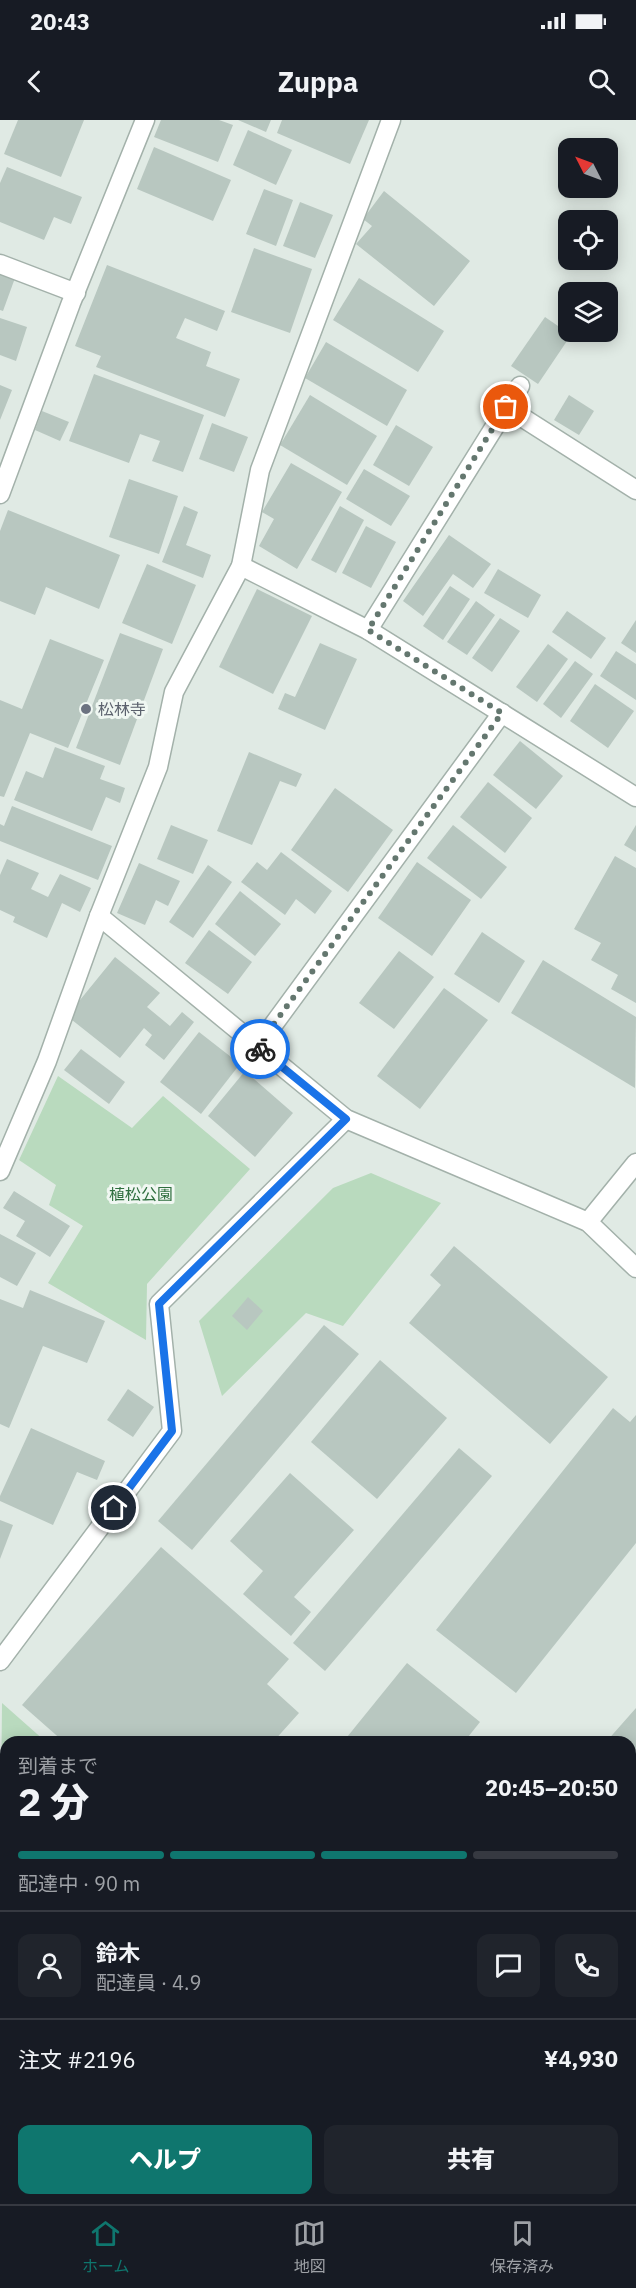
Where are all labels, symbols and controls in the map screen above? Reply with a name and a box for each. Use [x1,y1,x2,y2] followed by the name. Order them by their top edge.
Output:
[30,7,90,36] text: 20:43
[278,64,358,99] text: Zuppa
[18,65,51,98] icon: back
[585,65,618,98] icon: search
[558,138,618,198] north arrow
[558,138,618,342] map controls
[558,210,618,270] button: locate
[558,282,618,342] button: layers
[480,381,531,432] pin
[489,390,522,423] icon: bag
[98,699,146,719] place label: 松林寺
[79,702,93,716] marker: 松林寺
[230,1019,290,1079] courier
[244,1033,277,1066] icon: bike
[109,1184,173,1204] park label: 植松公園
[88,1482,139,1533] pin
[97,1491,130,1524] icon: home
[18,1752,98,1779] text: 到着まで
[485,1773,618,1802] text: 20:45–20:50
[18,1776,90,1827] text: 2 分
[18,1870,140,1897] text: 配達中 · 90 m
[18,1934,81,1997] button: person
[477,1934,540,1997] button: chat
[555,1934,618,1997] button: phone
[96,1938,140,1967] text: 鈴木
[96,1969,201,1996] text: 配達員 · 4.9
[544,2044,618,2073] text: ¥4,930
[18,2045,136,2074] text: 注文 #2196
[18,2125,312,2194] button: ヘルプ
[324,2125,618,2194] button: 共有
[82,2217,129,2277] tab: ホーム
[293,2217,326,2277] tab: 地図
[490,2217,554,2277] tab: 保存済み

